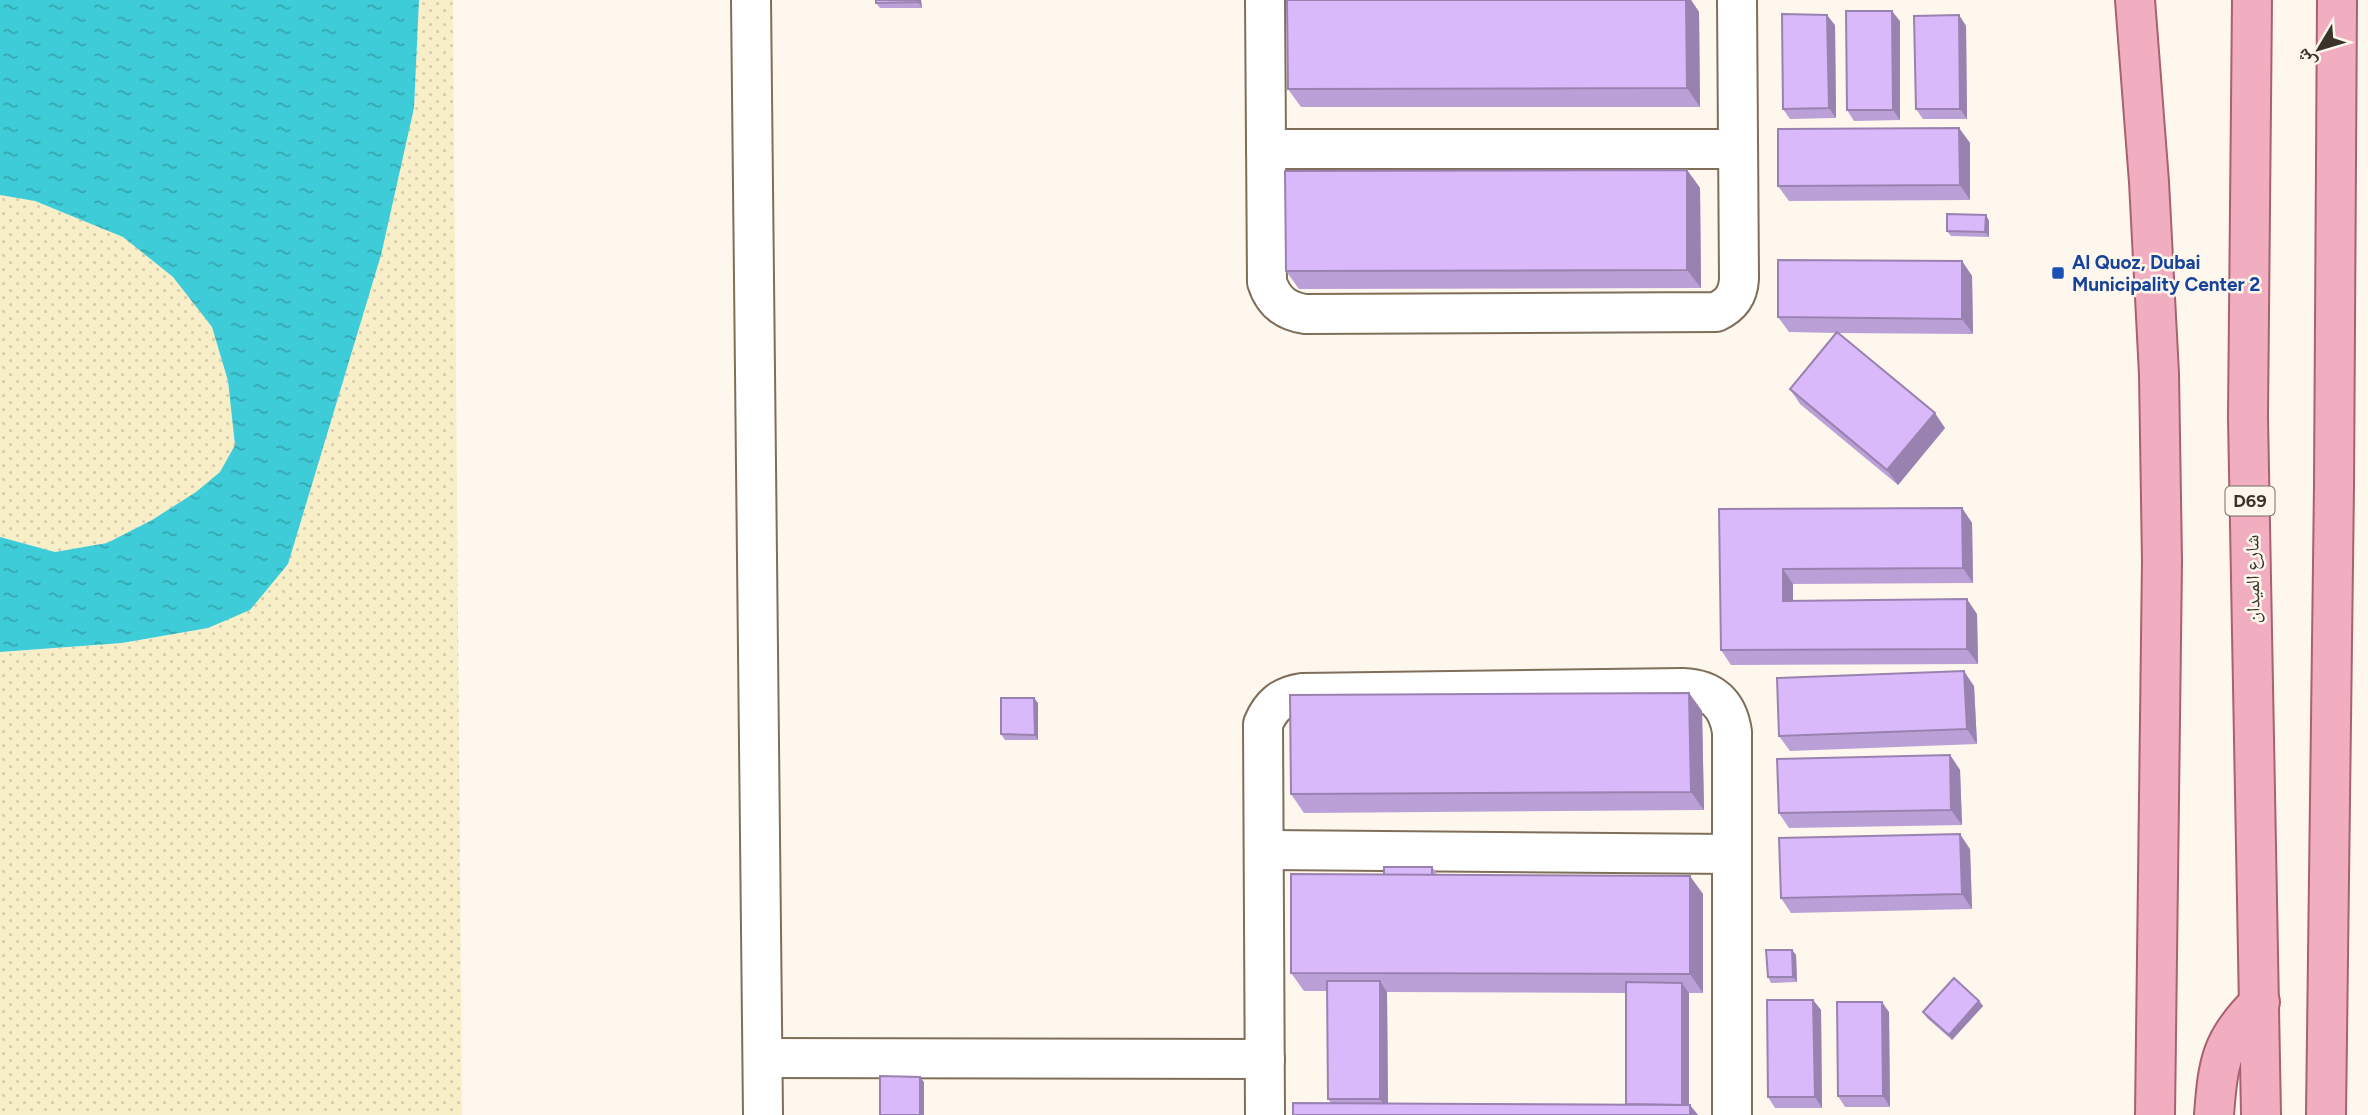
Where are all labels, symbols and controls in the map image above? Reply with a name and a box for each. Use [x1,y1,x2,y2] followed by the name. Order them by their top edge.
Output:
[2284,14,2354,84] north arrow
[2291,44,2321,74] text: ش
[2072,251,2260,296] place label: Al Quoz, Dubai Municipality Center 2
[2050,265,2066,281] marker: Al Quoz, Dubai Municipality Center 2
[2226,486,2274,516] road number: D69
[2240,534,2265,624] street label: شارع الميدان

